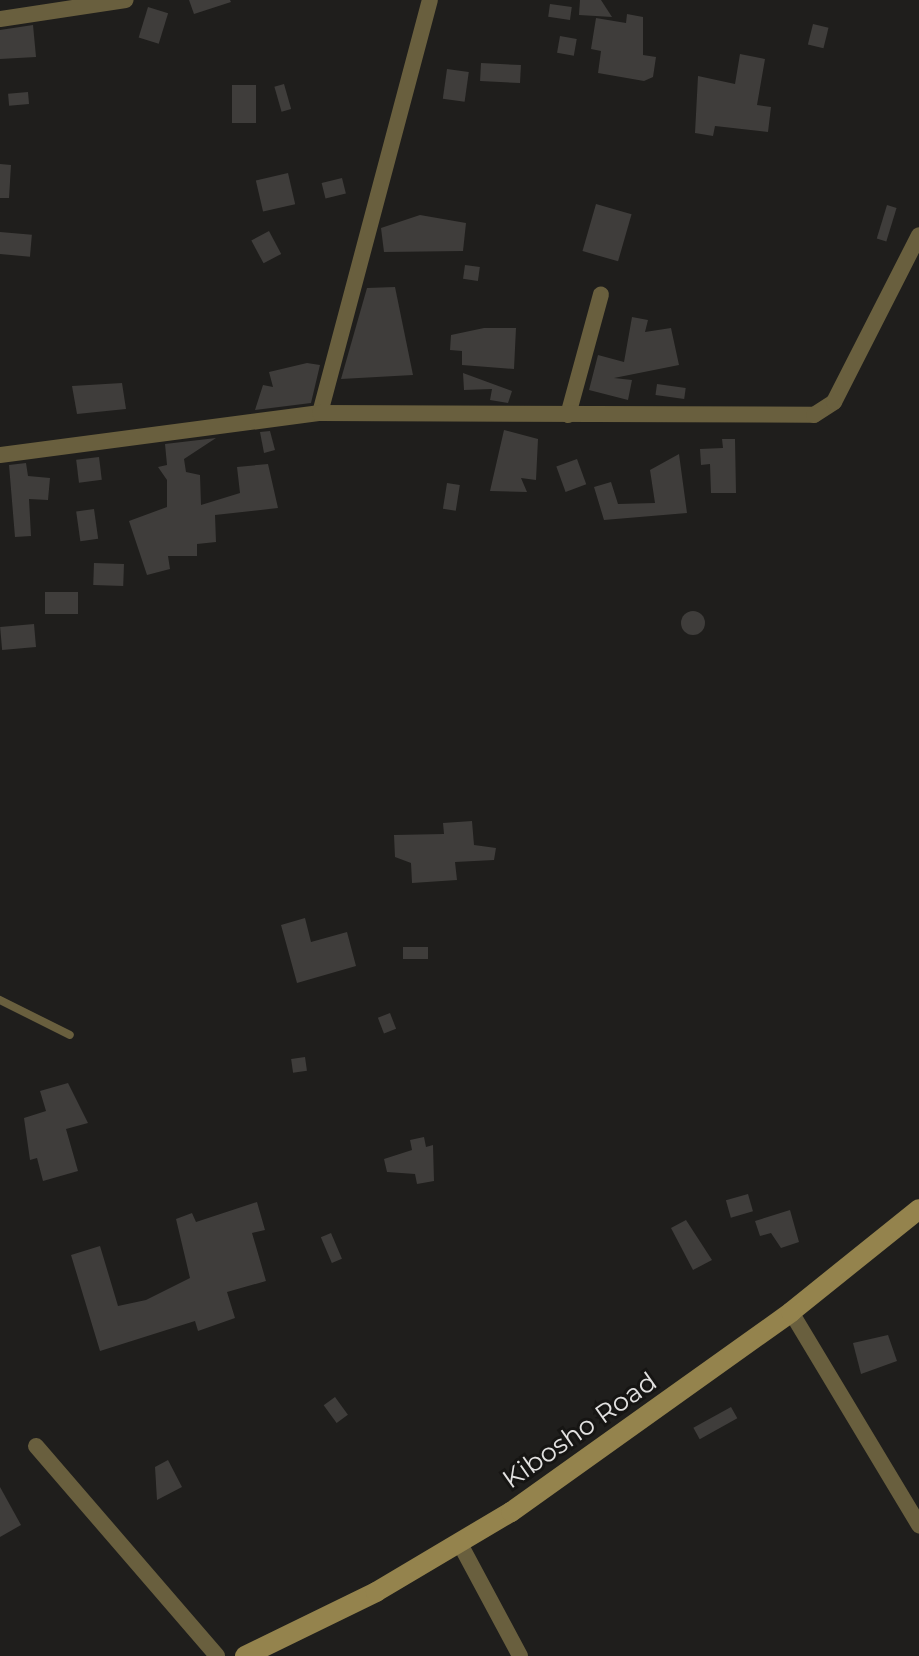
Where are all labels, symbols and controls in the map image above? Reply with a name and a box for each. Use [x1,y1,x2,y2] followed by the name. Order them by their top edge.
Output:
[497,1366,663,1496] street label: Kibosho Road

